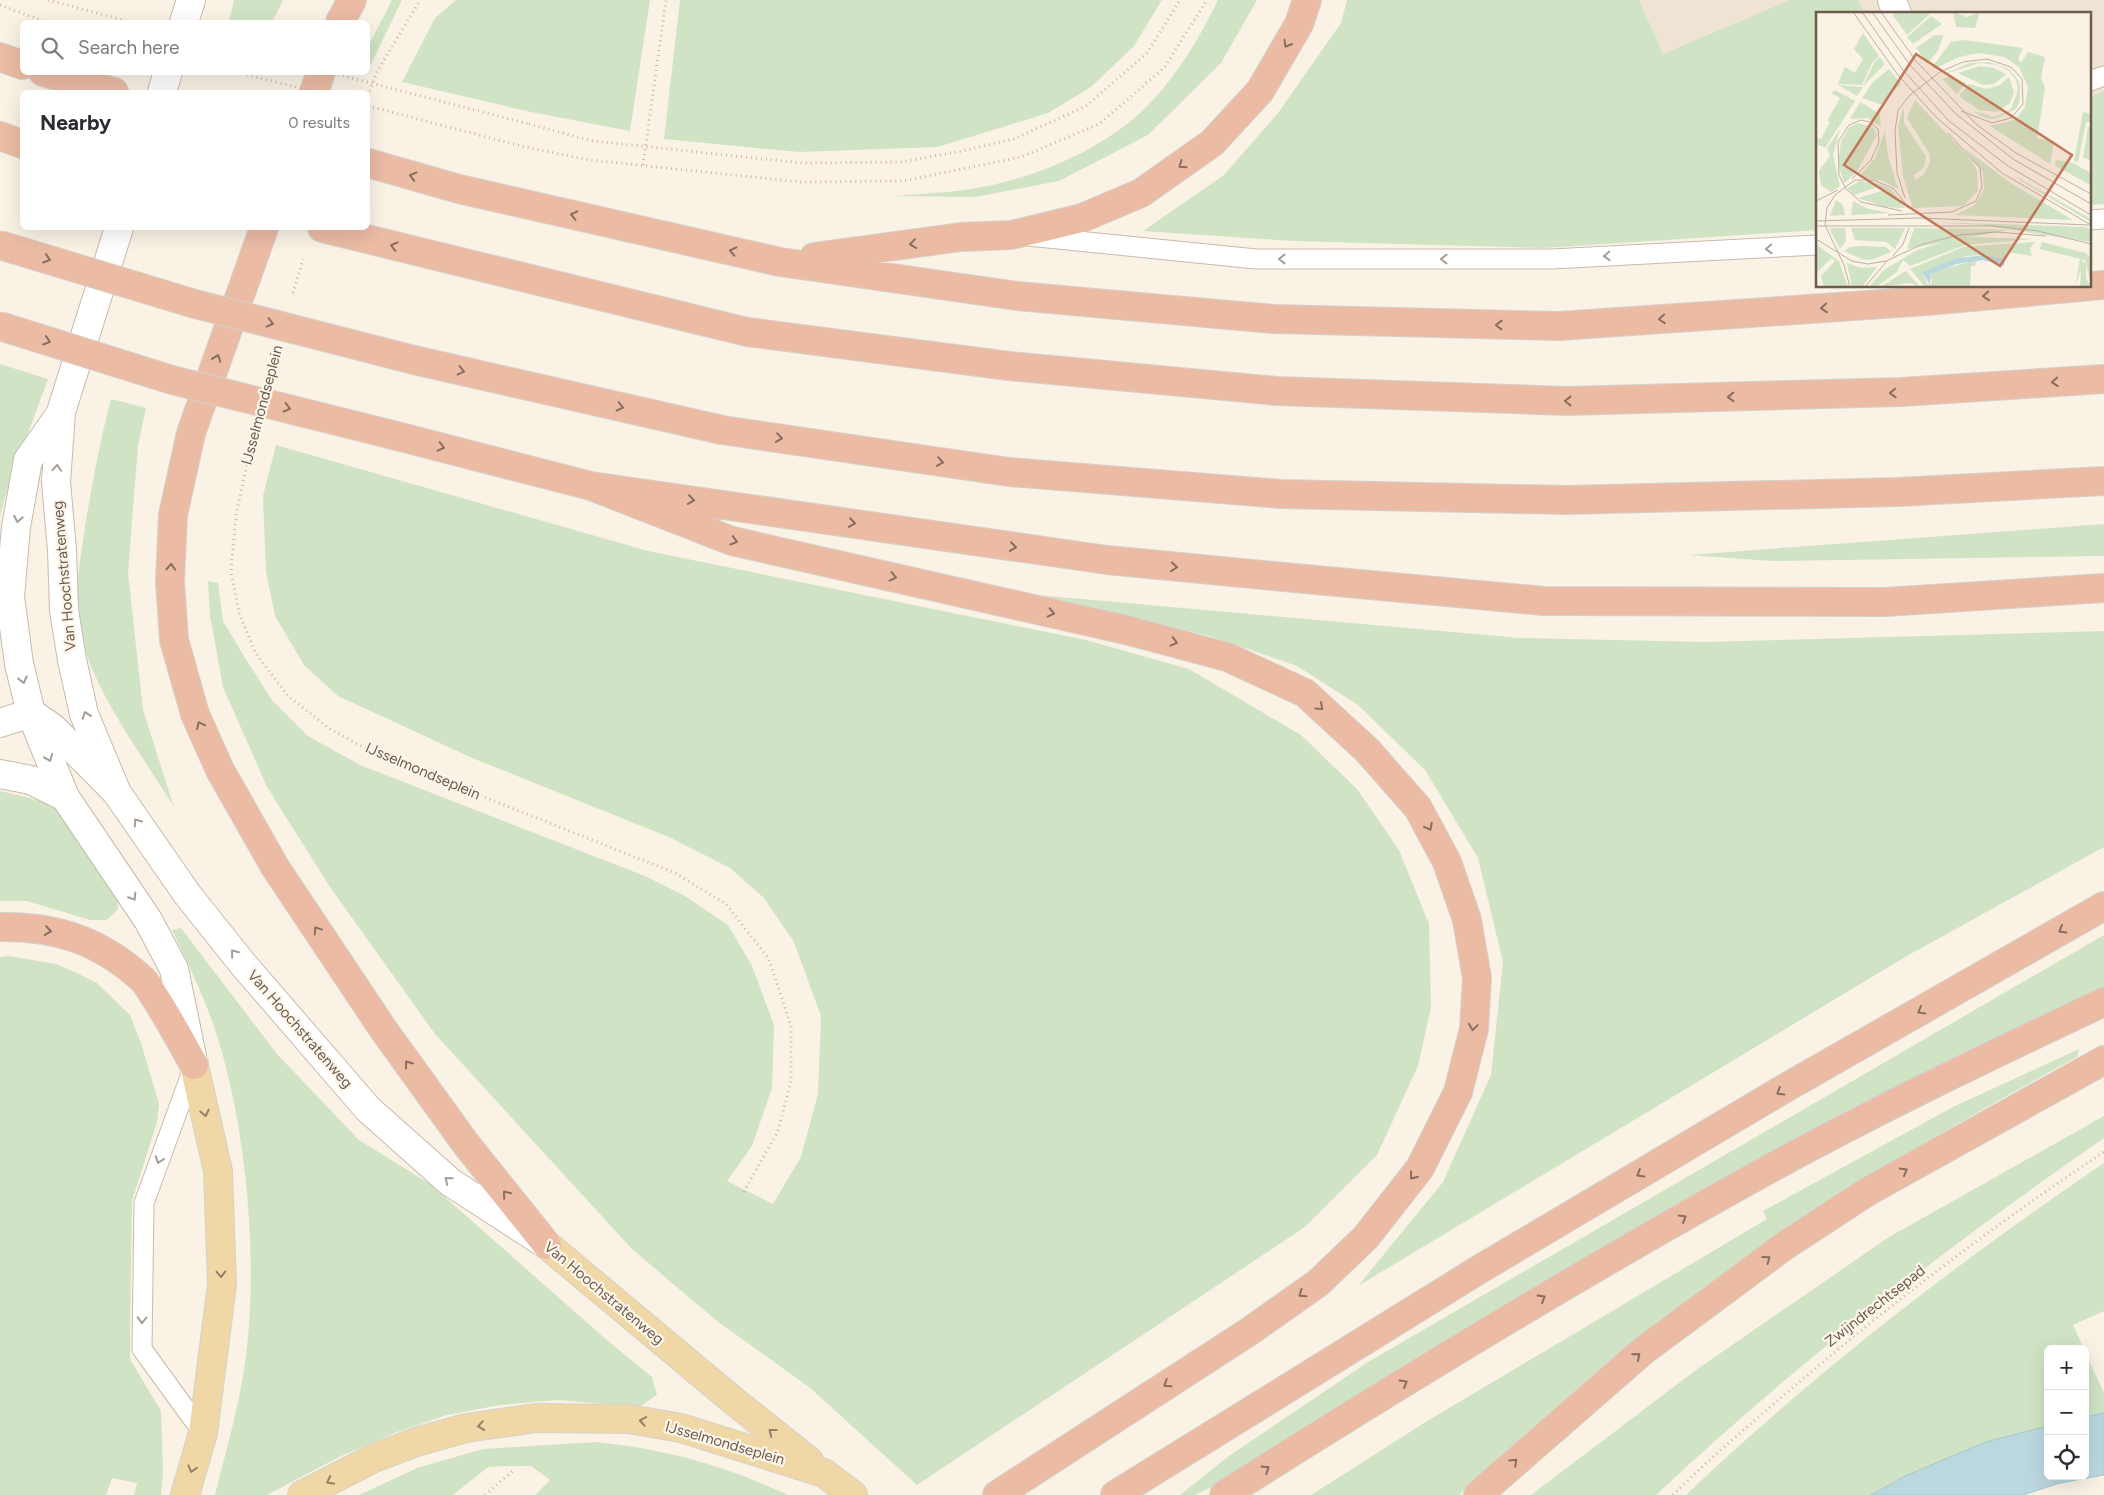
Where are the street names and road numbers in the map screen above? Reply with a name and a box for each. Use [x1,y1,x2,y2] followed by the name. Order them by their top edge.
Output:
[237,343,287,467] street label: IJsselmondseplein
[48,500,80,652] street label: Van Hoochstratenweg
[363,739,483,803] street label: IJsselmondseplein
[244,966,356,1092] street label: Van Hoochstratenweg
[540,1238,668,1348] street label: Van Hoochstratenweg
[1821,1261,1929,1351] street label: Zwijndrechtsepad
[663,1417,787,1469] street label: IJsselmondseplein

